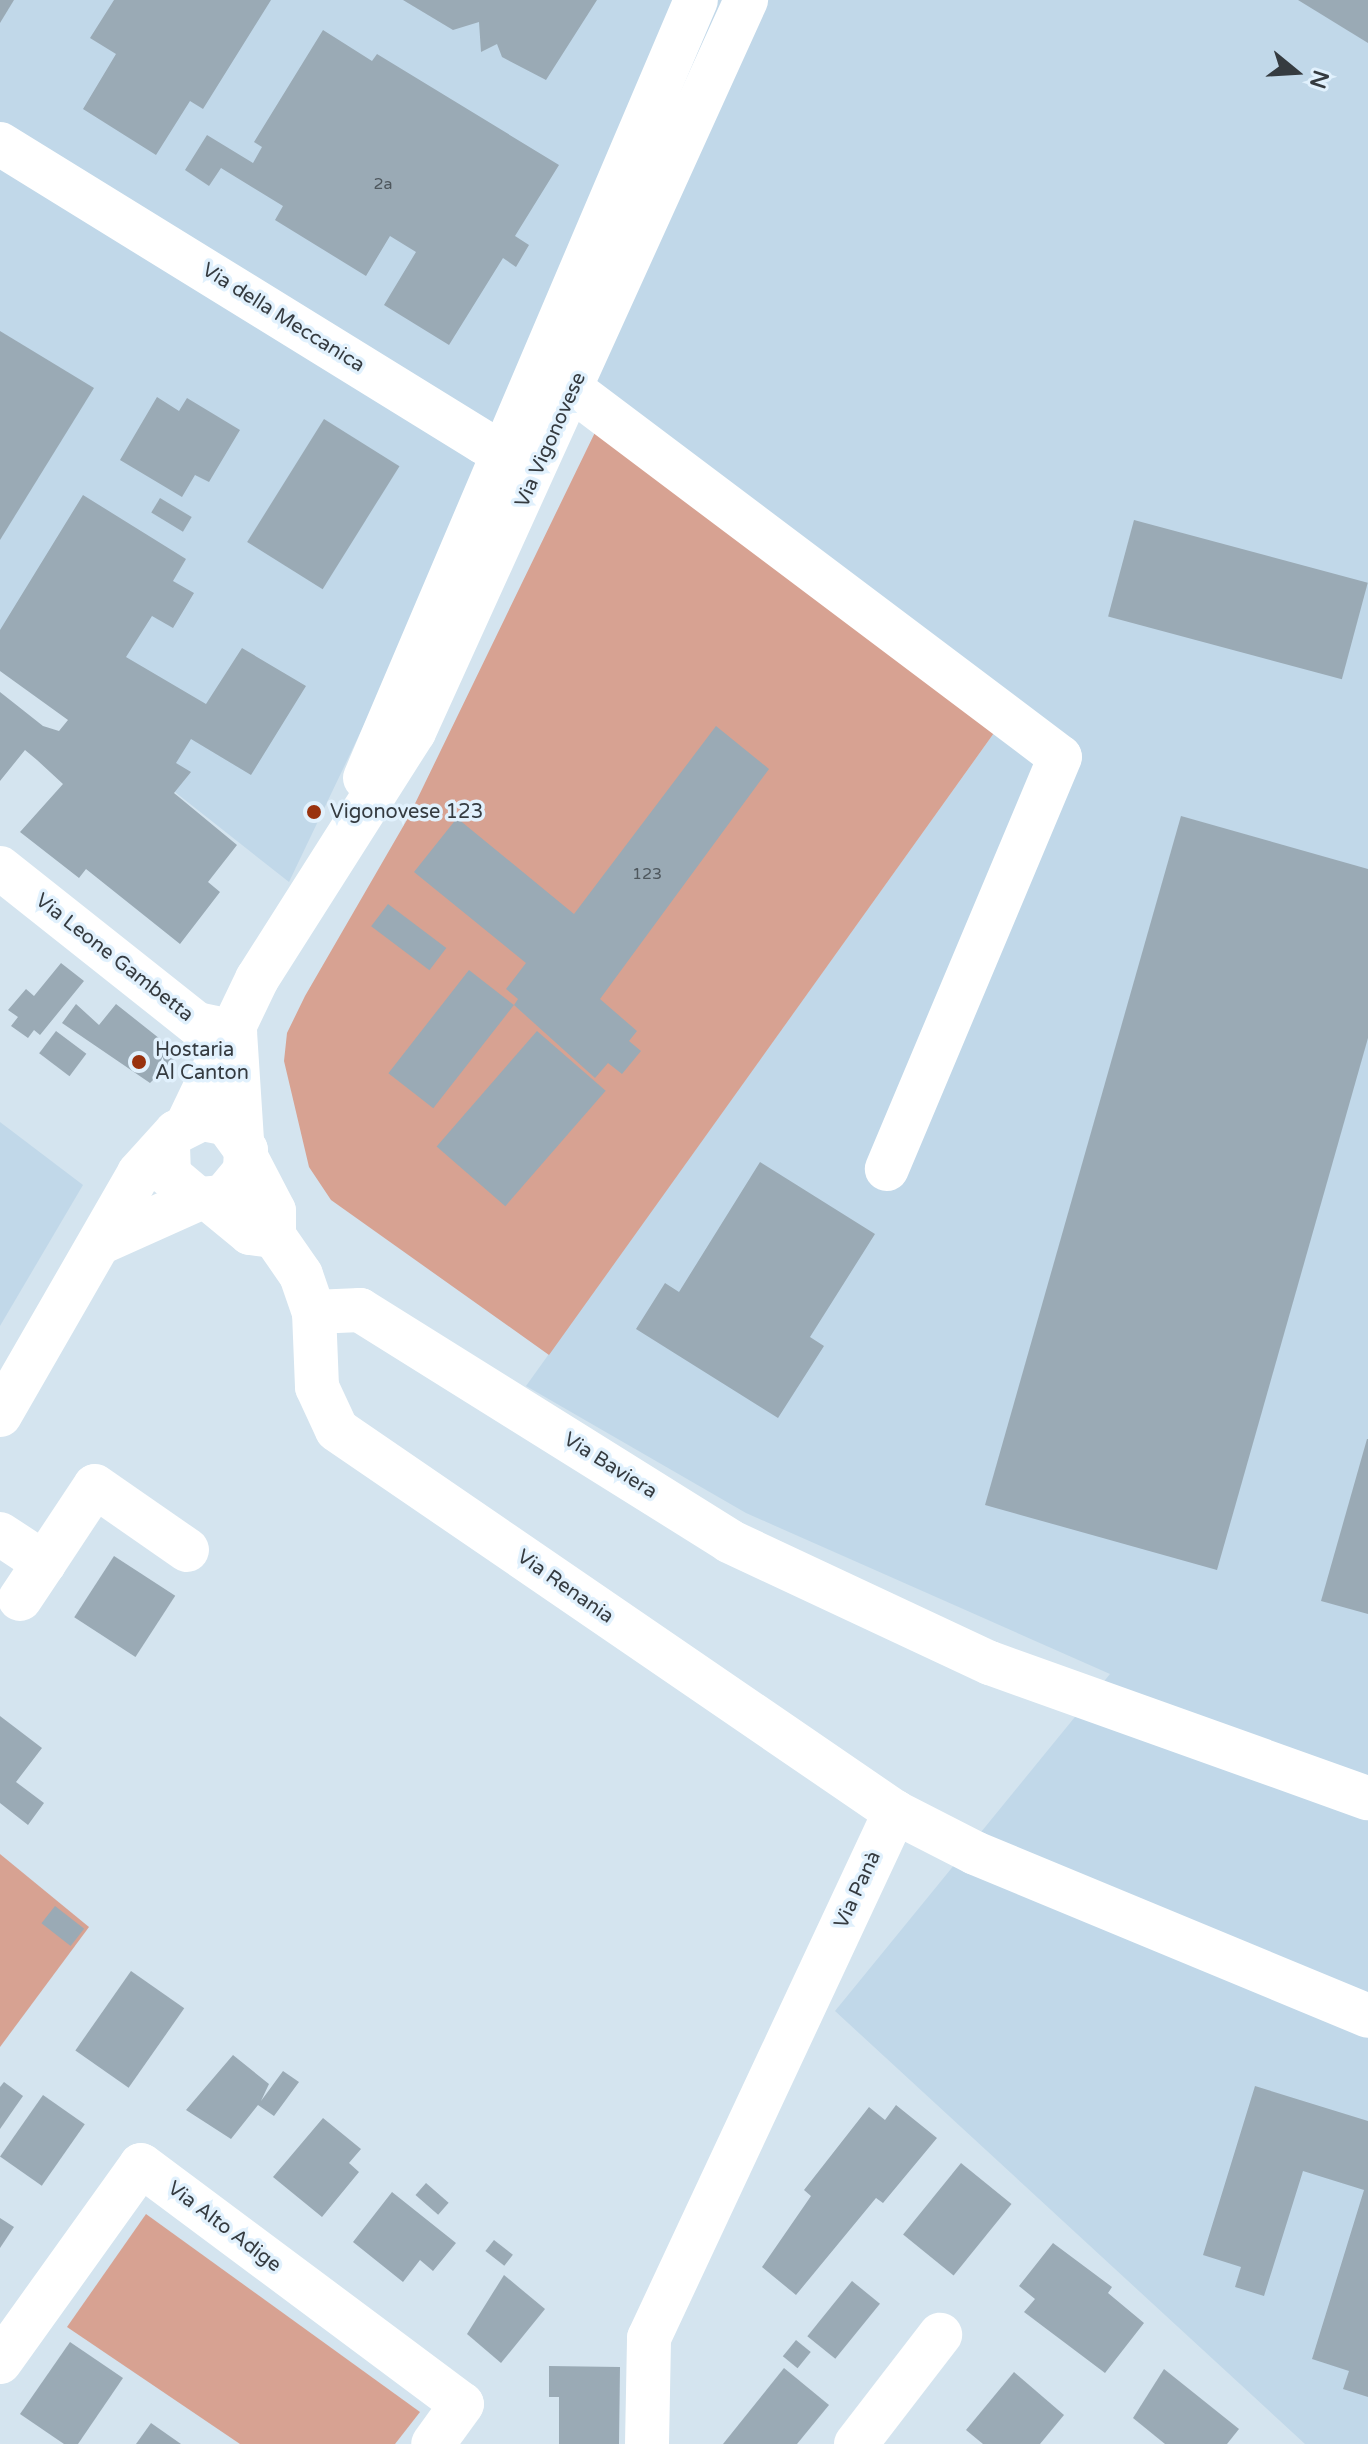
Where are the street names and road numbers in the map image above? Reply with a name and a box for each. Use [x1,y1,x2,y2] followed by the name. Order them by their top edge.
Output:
[197,258,369,378] street label: Via della Meccanica
[510,369,592,511] street label: Via Vigonovese
[30,889,198,1027] street label: Via Leone Gambetta
[559,1428,661,1504] street label: Via Baviera
[512,1545,618,1629] street label: Via Renania
[830,1847,886,1933] street label: Via Panà
[162,2177,286,2277] street label: Via Alto Adige

